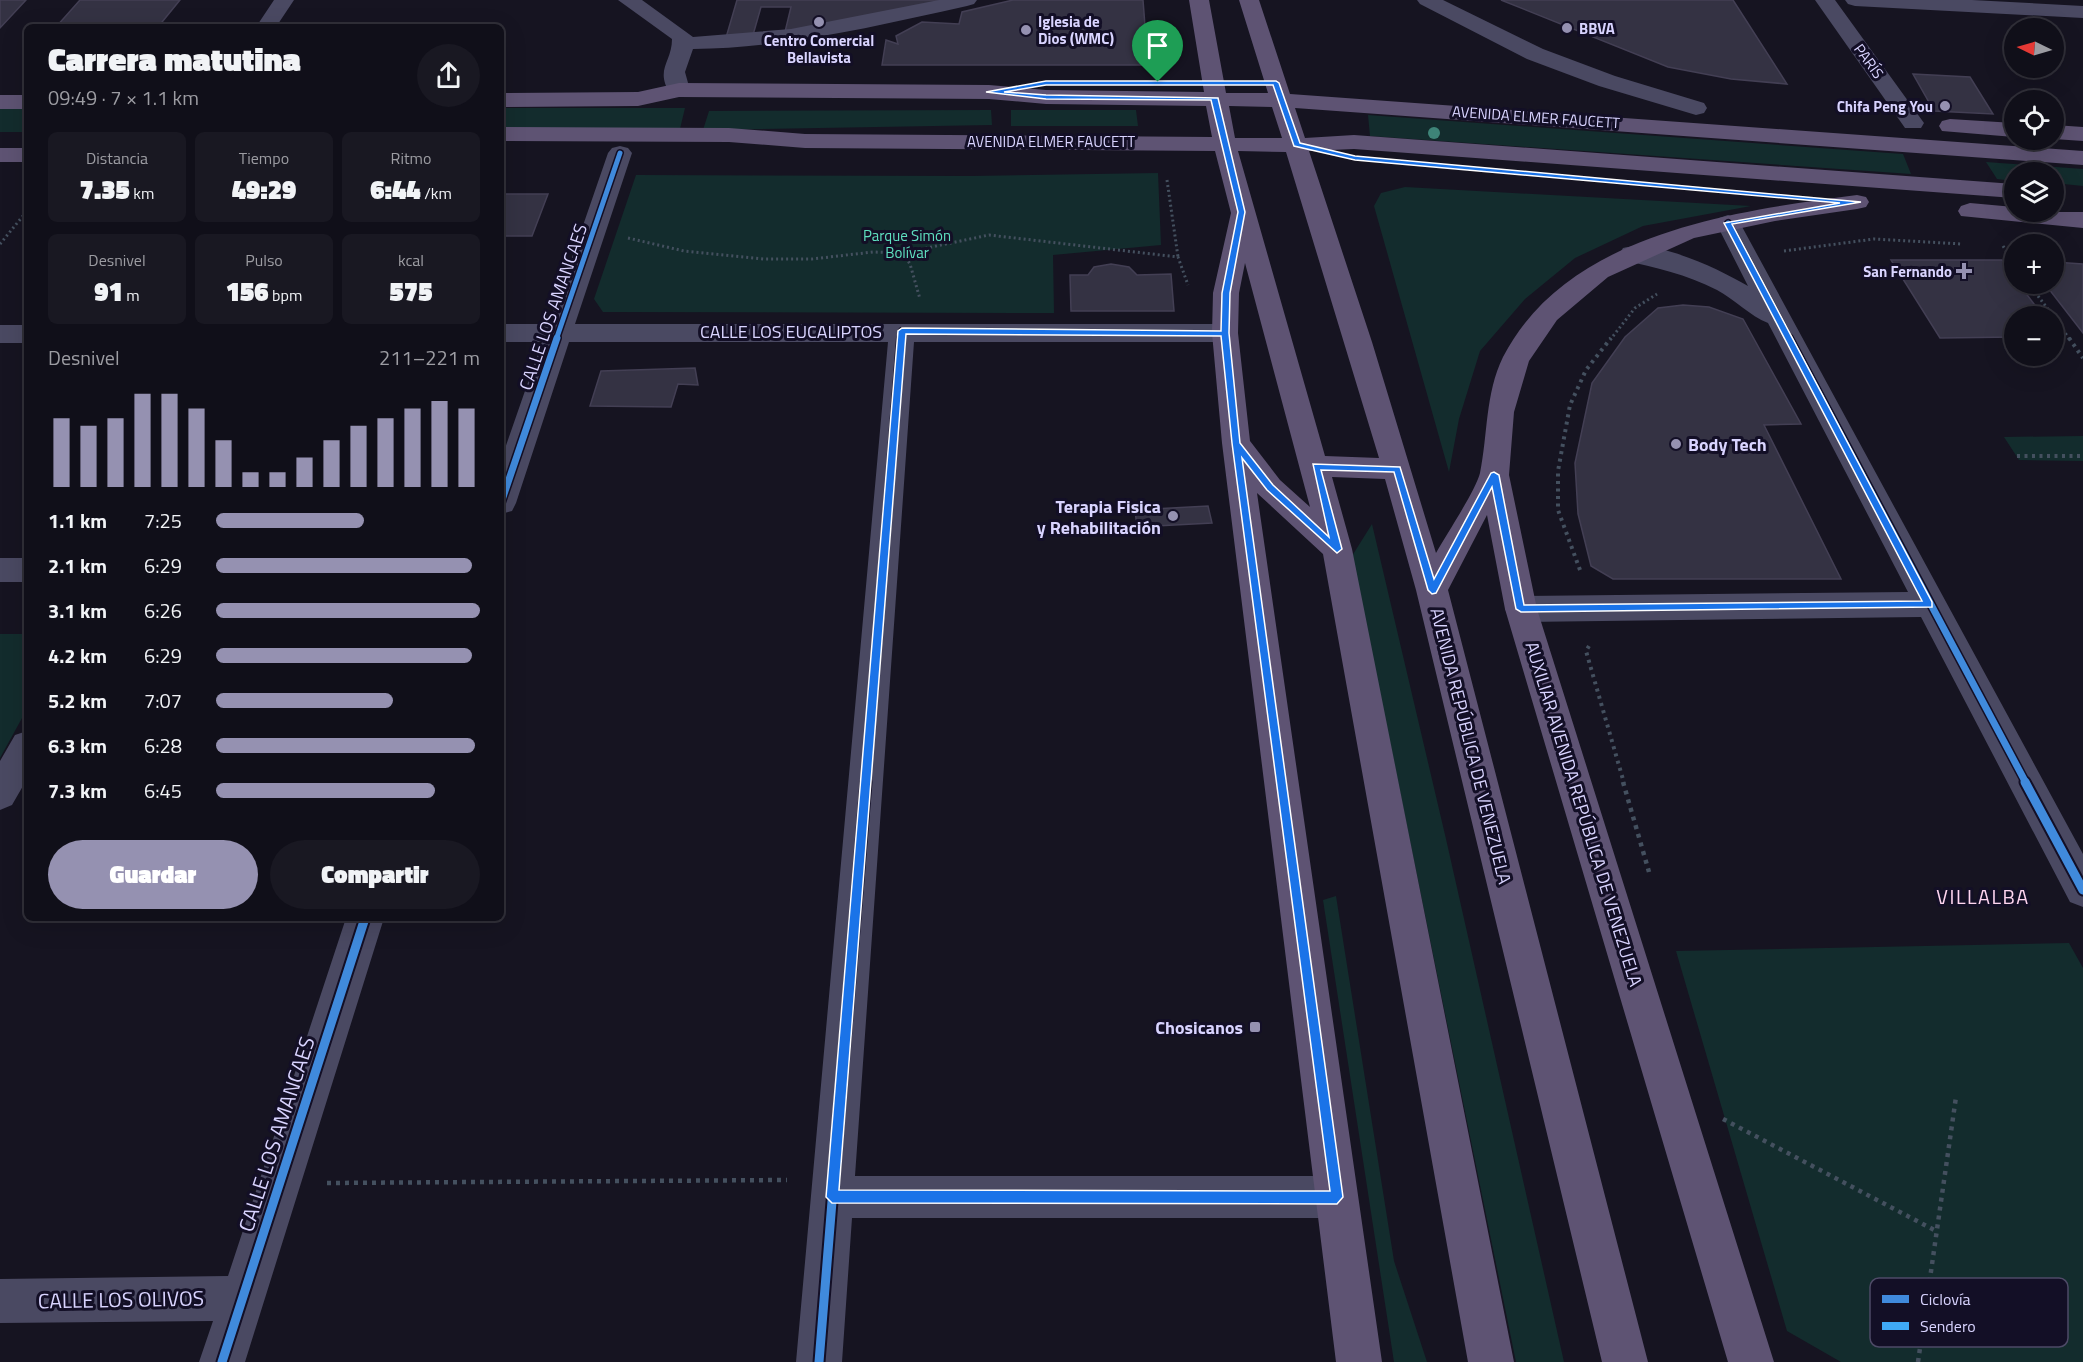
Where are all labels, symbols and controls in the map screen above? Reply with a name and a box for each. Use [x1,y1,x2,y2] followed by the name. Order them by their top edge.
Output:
[1038,10,1114,50] place label: Iglesia de Dios (WMC)
[812,15,826,29] marker: Centro Comercial Bellavista
[1579,17,1615,40] place label: BBVA
[2004,18,2064,78] north arrow
[2004,18,2064,366] map controls
[1132,20,1183,82] pin
[1560,21,1574,35] marker: BBVA
[1019,23,1033,37] marker: Iglesia de Dios (WMC)
[764,29,874,69] place label: Centro Comercial Bellavista
[1141,29,1174,62] icon: arrive
[48,34,301,84] text: Carrera matutina
[1848,39,1890,83] street label: PARÍS
[417,44,480,107] button: share
[48,82,199,113] text: 09:49 · 7 × 1.1 km
[2004,90,2064,150] button: locate
[1837,95,1933,118] place label: Chifa Peng You
[1938,99,1952,113] marker: Chifa Peng You
[1451,100,1621,134] street label: AVENIDA ELMER FAUCETT
[967,130,1135,153] street label: AVENIDA ELMER FAUCETT
[86,146,148,170] text: Distancia
[239,146,289,170] text: Tiempo
[391,146,431,170] text: Ritmo
[2004,162,2064,222] button: layers
[80,170,130,209] text: 7.35
[232,170,296,209] text: 49:29
[370,170,421,209] text: 6:44
[130,181,154,205] text: km
[421,181,452,205] text: /km
[512,220,594,394] street label: CALLE LOS AMANCAES
[863,224,951,264] park label: Parque Simón Bolívar
[2004,234,2064,294] button: +
[88,248,146,272] text: Desnivel
[245,248,283,272] text: Pulso
[398,248,424,272] text: kcal
[1863,260,1952,283] place label: San Fernando
[1957,264,1971,278] marker: San Fernando
[94,272,123,311] text: 91
[226,272,269,311] text: 156
[390,272,432,311] text: 575
[123,283,140,307] text: m
[269,283,302,307] text: bpm
[2004,306,2064,366] button: −
[700,318,882,345] street label: CALLE LOS EUCALIPTOS
[48,342,120,373] text: Desnivel
[379,342,480,373] text: 211–221 m
[1688,431,1767,458] place label: Body Tech
[1669,437,1683,451] marker: Body Tech
[1037,493,1161,541] place label: Terapia Fisica y Rehabilitación
[48,505,107,536] text: 1.1 km
[144,505,182,536] text: 7:25
[1166,509,1180,523] marker: Terapia Fisica y Rehabilitación
[48,550,107,581] text: 2.1 km
[144,550,182,581] text: 6:29
[48,595,107,626] text: 3.1 km
[144,595,182,626] text: 6:26
[1424,605,1518,887] street label: AVENIDA REPÚBLICA DE VENEZUELA
[1519,638,1650,990] street label: AUXILIAR AVENIDA REPÚBLICA DE VENEZUELA
[48,640,107,671] text: 4.2 km
[144,640,182,671] text: 6:29
[48,685,107,716] text: 5.2 km
[144,685,182,716] text: 7:07
[48,730,107,761] text: 6.3 km
[144,730,182,761] text: 6:28
[48,775,107,806] text: 7.3 km
[144,775,182,806] text: 6:45
[48,840,258,909] button: Guardar
[270,840,480,909] button: Compartir
[1936,881,2030,912] district label: VILLALBA
[1155,1014,1243,1041] place label: Chosicanos
[1248,1020,1262,1034] marker: Chosicanos
[229,1032,323,1236] street label: CALLE LOS AMANCAES
[1870,1278,2068,1347] legend
[38,1282,204,1316] street label: CALLE LOS OLIVOS
[1920,1287,1970,1311] text: Ciclovía
[1920,1314,1976,1338] text: Sendero

